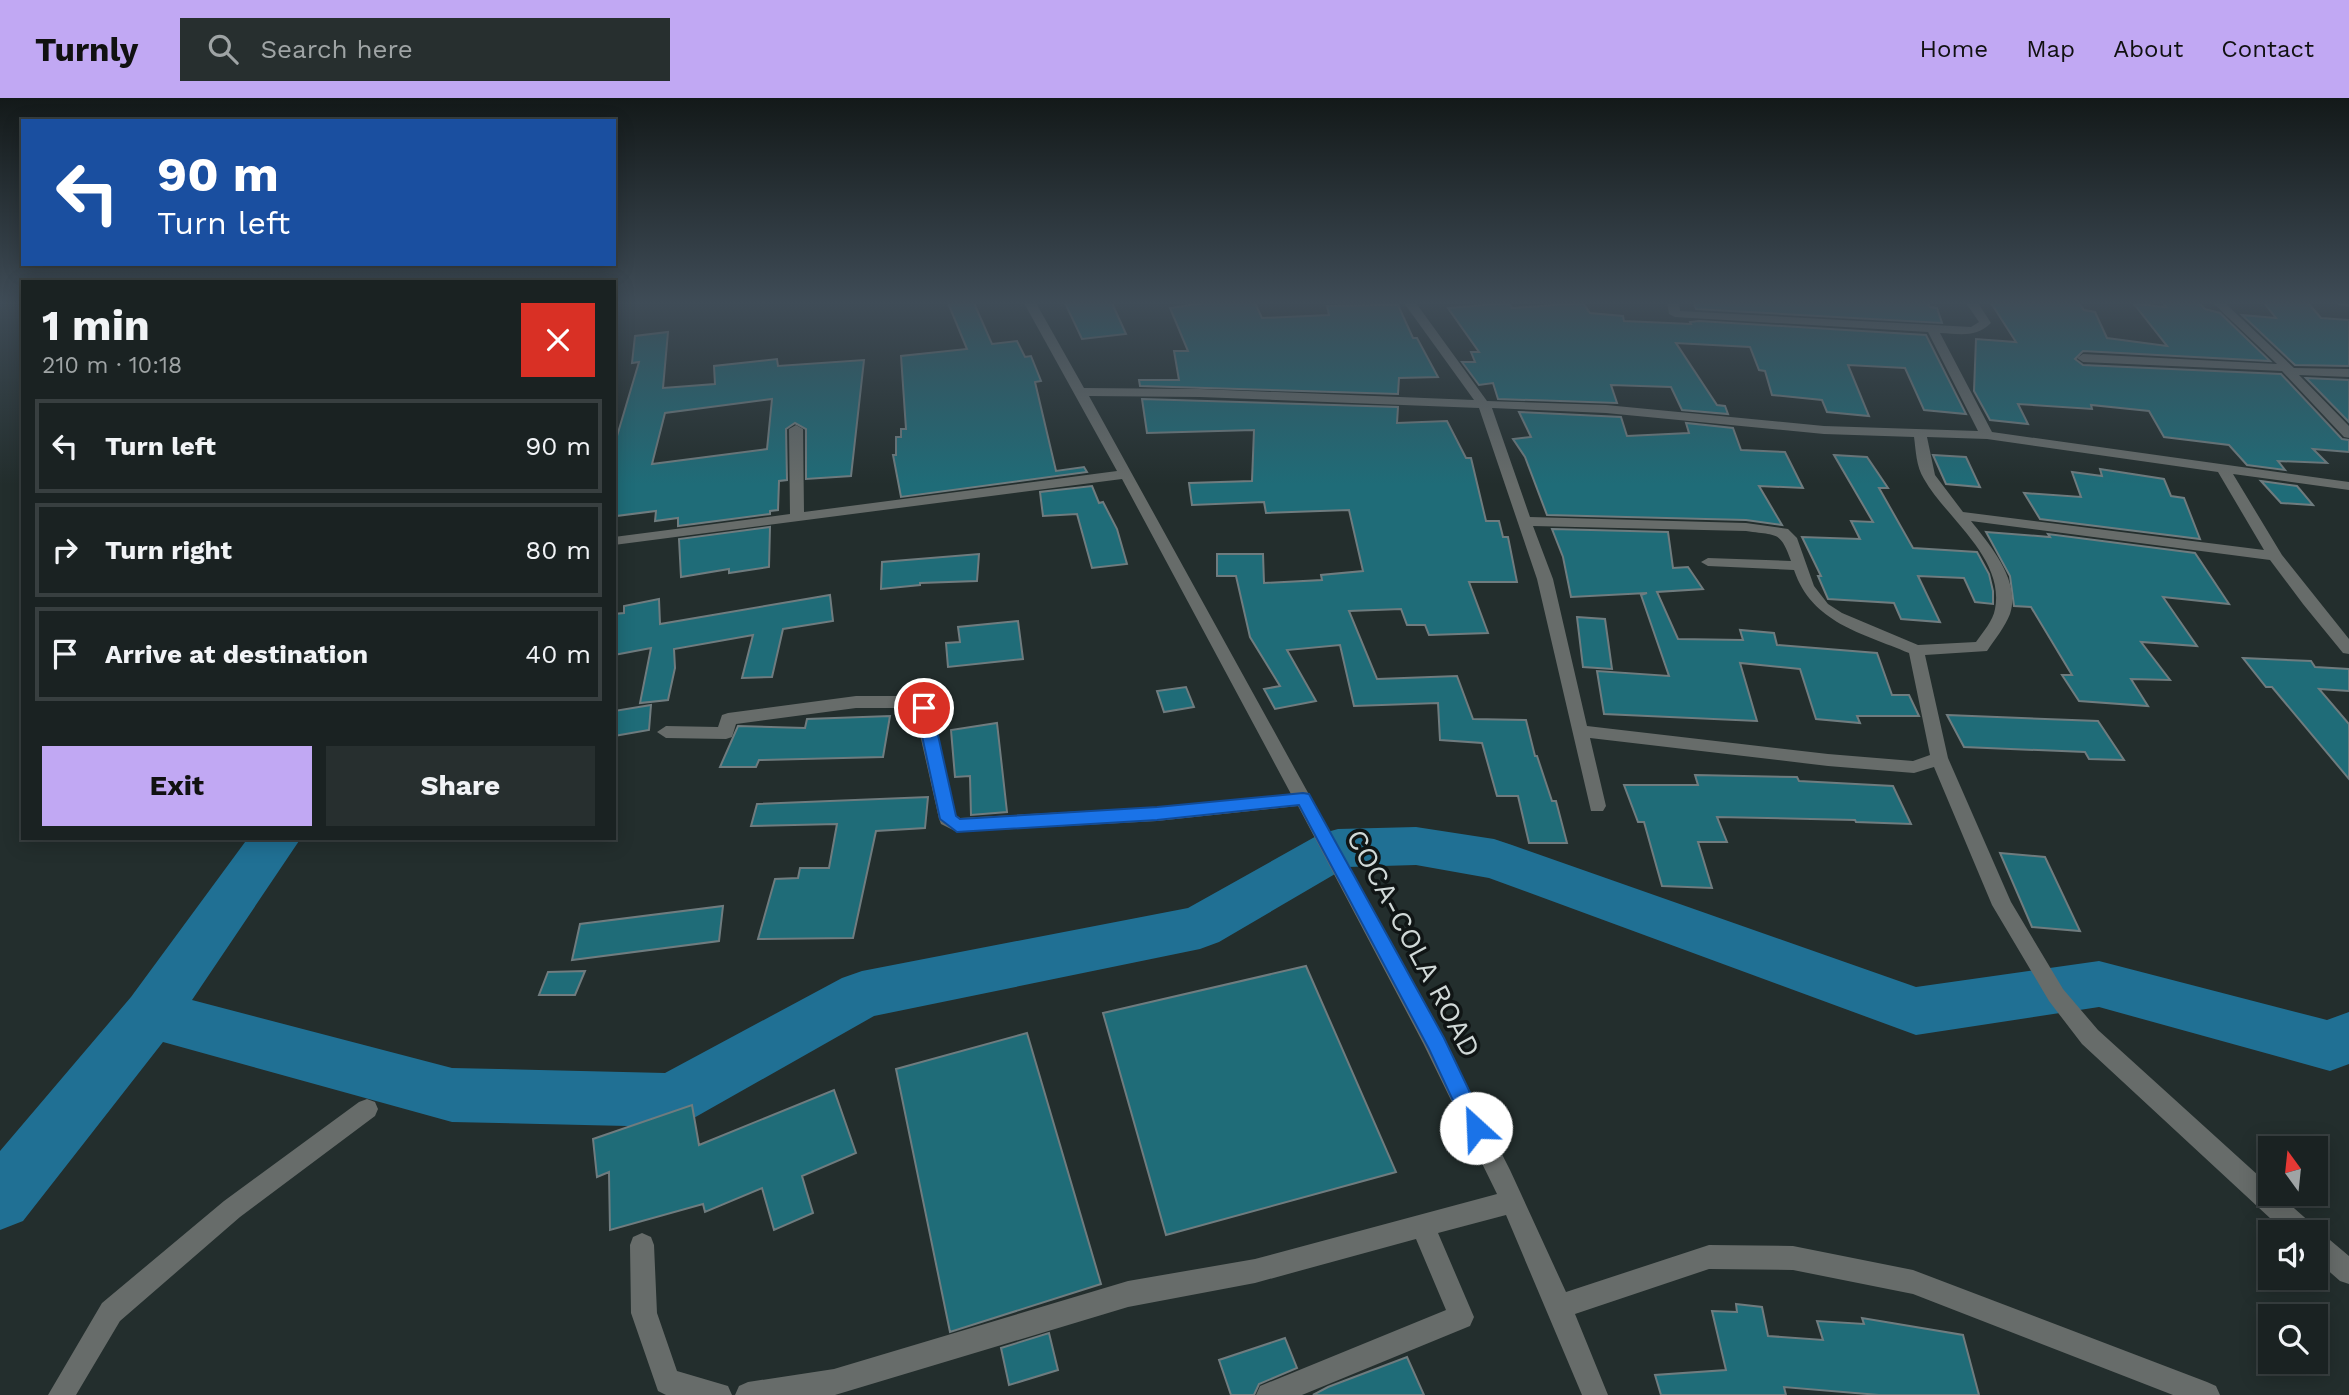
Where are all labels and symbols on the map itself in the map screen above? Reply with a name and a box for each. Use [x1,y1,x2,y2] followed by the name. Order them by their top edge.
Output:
[894,678,954,738] pin
[1340,824,1487,1063] street label: COCA-COLA ROAD
[1439,1091,1513,1165] position arrow
[2258,1136,2328,1206] north arrow

